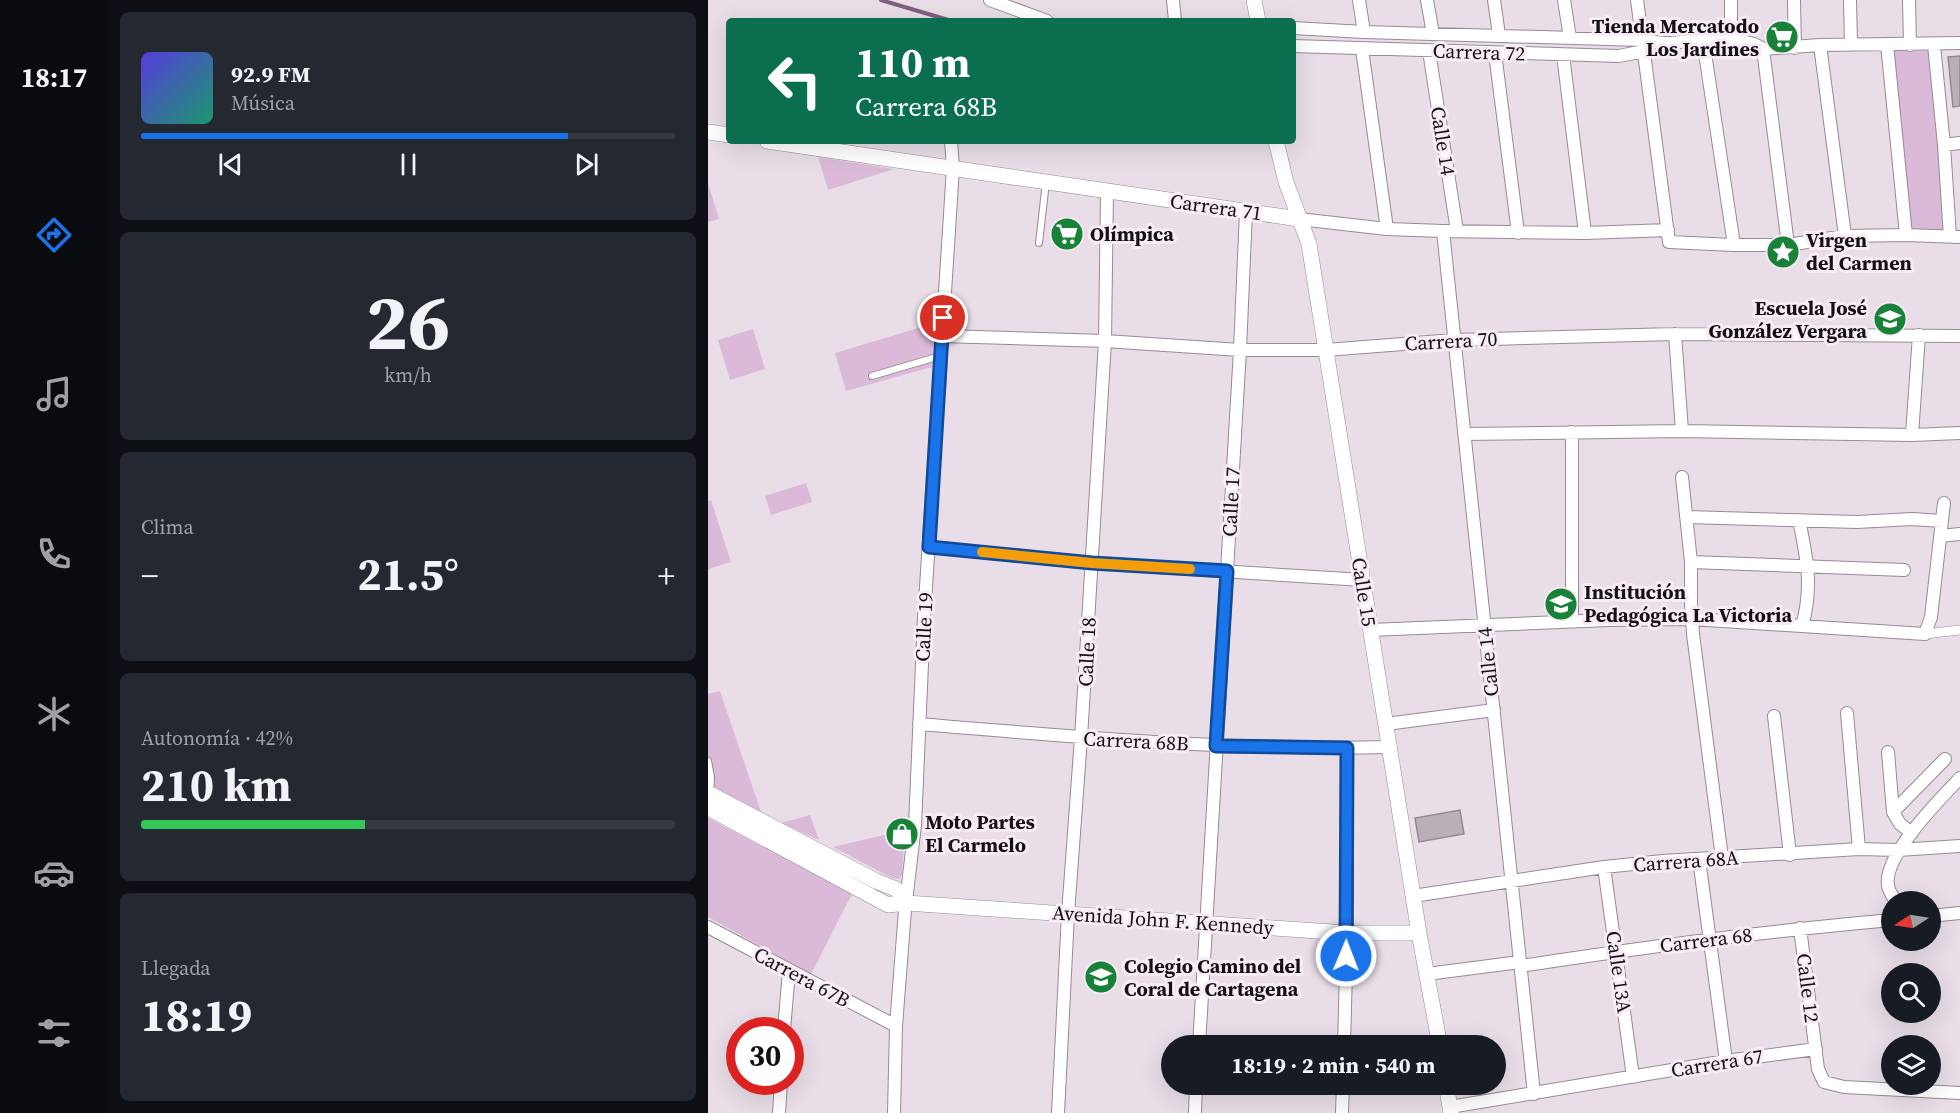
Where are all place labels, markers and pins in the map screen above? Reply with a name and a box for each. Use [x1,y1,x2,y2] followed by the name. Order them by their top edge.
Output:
[1592,12,1759,63] place label: Tienda Mercatodo Los Jardines
[1764,19,1800,55] supermarket icon: Tienda Mercatodo Los Jardines
[1049,216,1085,252] supermarket icon: Olímpica
[1090,220,1174,248] place label: Olímpica
[1806,226,1912,277] place label: Virgen del Carmen
[1765,234,1801,270] place icon: Virgen del Carmen
[917,292,968,343] pin
[1709,294,1867,345] place label: Escuela José González Vergara
[1872,301,1908,337] school or university icon: Escuela José González Vergara
[1584,578,1792,629] place label: Institución Pedagógica La Victoria
[1543,586,1579,622] school or university icon: Institución Pedagógica La Victoria
[925,808,1035,859] place label: Moto Partes El Carmelo
[884,816,920,852] shop icon: Moto Partes El Carmelo
[1124,952,1301,1003] place label: Colegio Camino del Coral de Cartagena
[1083,959,1119,995] school or university icon: Colegio Camino del Coral de Cartagena

